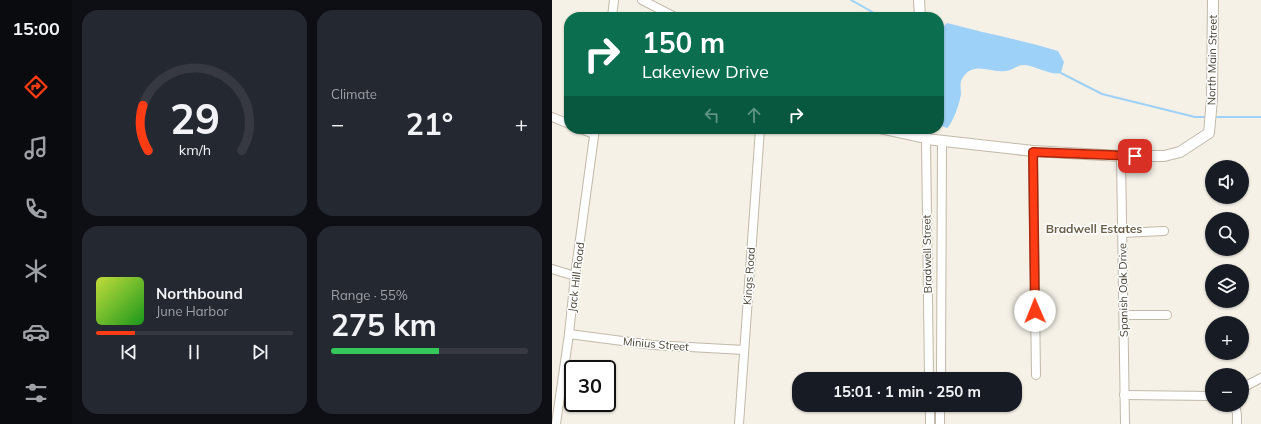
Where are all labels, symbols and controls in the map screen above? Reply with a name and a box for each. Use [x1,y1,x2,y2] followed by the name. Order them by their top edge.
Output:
[1204,15,1220,105] street label: North Main Street
[12,17,60,40] text: 15:00
[642,25,725,60] text: 150 m
[576,28,628,80] icon: right
[642,60,769,83] text: Lakeview Drive
[22,73,50,101] icon: directions
[331,86,377,102] text: Climate
[170,92,219,144] text: 29
[701,104,723,126] icon: left
[743,104,765,126] icon: ahead
[785,104,807,126] icon: right
[406,105,453,143] text: 21°
[331,110,344,138] text: −
[515,110,528,138] text: +
[22,134,50,162] icon: music
[1118,139,1152,173] pin
[178,141,211,159] text: km/h
[1124,145,1146,167] icon: arrive
[1205,160,1249,412] map controls
[1205,160,1249,204] button: sound
[22,195,50,223] icon: phone
[1205,212,1249,256] button: search
[919,214,935,293] street label: Bradwell Street
[1046,221,1142,236] district label: Bradwell Estates
[565,241,587,313] street label: Jack Hill Road
[1115,243,1131,337] street label: Spanish Oak Drive
[740,247,758,305] street label: Kings Road
[22,257,50,285] icon: climate
[1205,264,1249,308] button: layers
[156,284,243,303] text: Northbound
[331,287,408,303] text: Range · 55%
[1014,290,1056,332] position arrow
[156,303,228,319] text: June Harbor
[331,306,437,344] text: 275 km
[1205,316,1249,360] button: +
[22,318,50,346] icon: car
[622,334,690,354] street label: Minius Street
[118,341,140,363] icon: previous
[183,341,205,363] icon: pause
[249,341,271,363] icon: next
[564,360,616,412] speed limit sign: 30
[1205,368,1249,412] button: −
[22,379,50,407] icon: filters
[833,382,981,401] text: 15:01 · 1 min · 250 m

